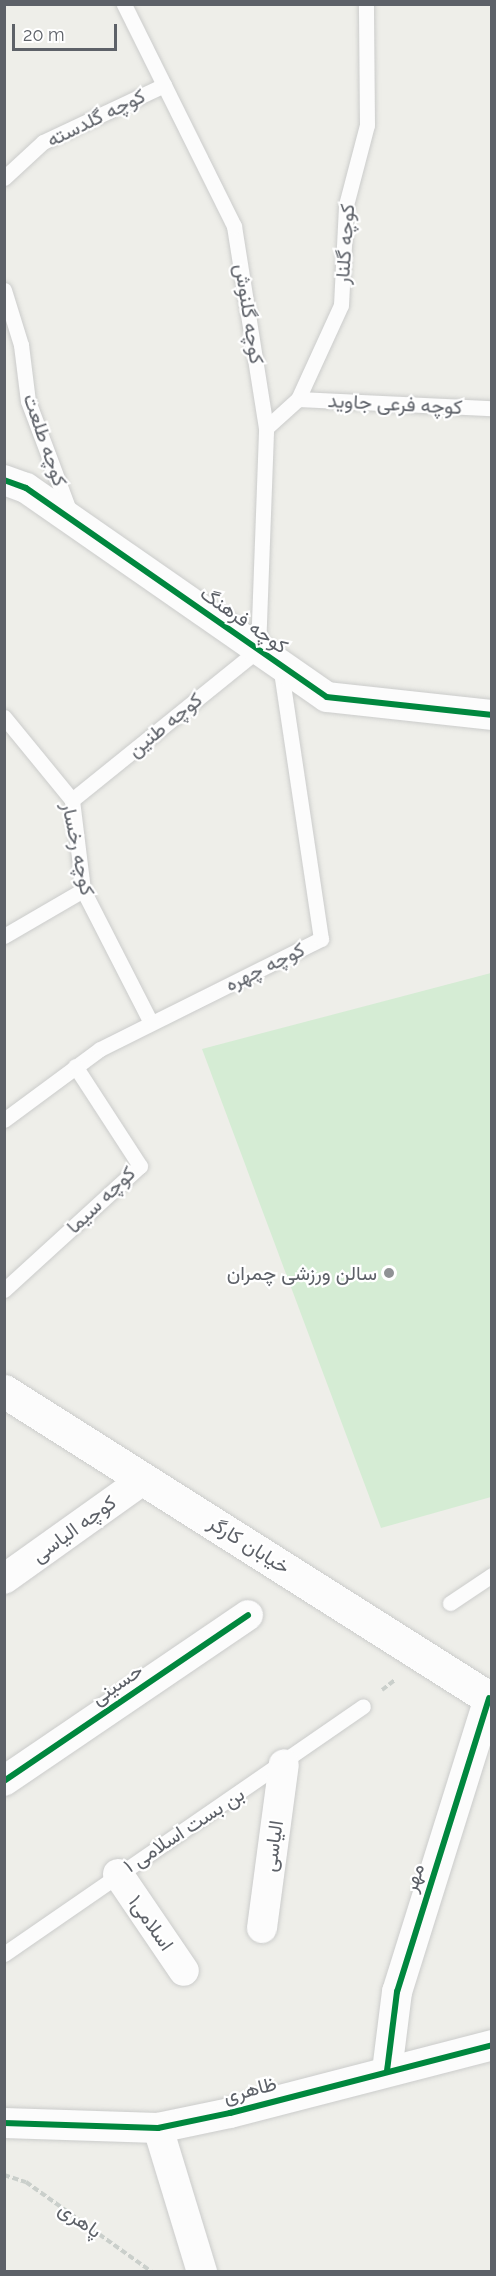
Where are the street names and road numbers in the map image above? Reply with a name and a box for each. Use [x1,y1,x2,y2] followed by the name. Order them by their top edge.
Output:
[43,84,149,152] street label: کوچه گلدسته
[330,203,360,285] street label: کوچه گلنار
[229,262,269,366] street label: کوچه گلنوش
[327,388,463,420] street label: کوچه فرعی جاوید
[18,391,72,489] street label: کوچه طلعت
[196,581,292,659] street label: کوچه فرهنگ
[123,688,207,762] street label: کوچه طنین
[56,800,100,898] street label: کوچه رخسار
[221,937,309,997] street label: کوچه چهره
[62,1161,140,1239] street label: کوچه سیما
[27,1490,121,1568] street label: کوچه الیاسی
[204,1511,294,1579] street label: خیابان کارگر
[87,1658,147,1710] street label: حسینی
[119,1782,249,1878] street label: بن بست اسلامی ۱
[258,1819,288,1873] street label: الیاسی
[398,1861,430,1895] street label: مهر
[123,1891,179,1955] street label: اسلامی۱
[221,2071,279,2109] street label: ظاهری
[54,2197,106,2243] street label: پاهری

